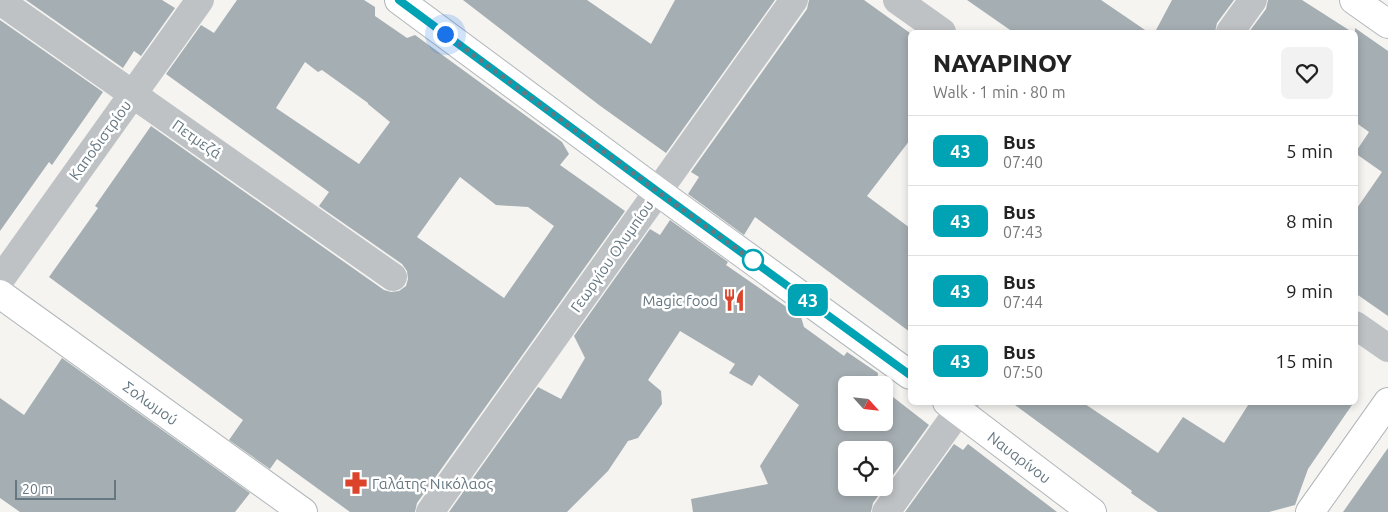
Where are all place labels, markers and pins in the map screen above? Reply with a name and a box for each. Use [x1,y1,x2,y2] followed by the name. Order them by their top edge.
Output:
[742,249,764,271] unlabelled marker
[721,287,747,313] restaurant icon: Magic food
[643,292,718,309] place label: Magic food
[343,470,369,496] pharmacy icon: Γαλάτης Νικόλαος
[372,475,493,492] place label: Γαλάτης Νικόλαος

